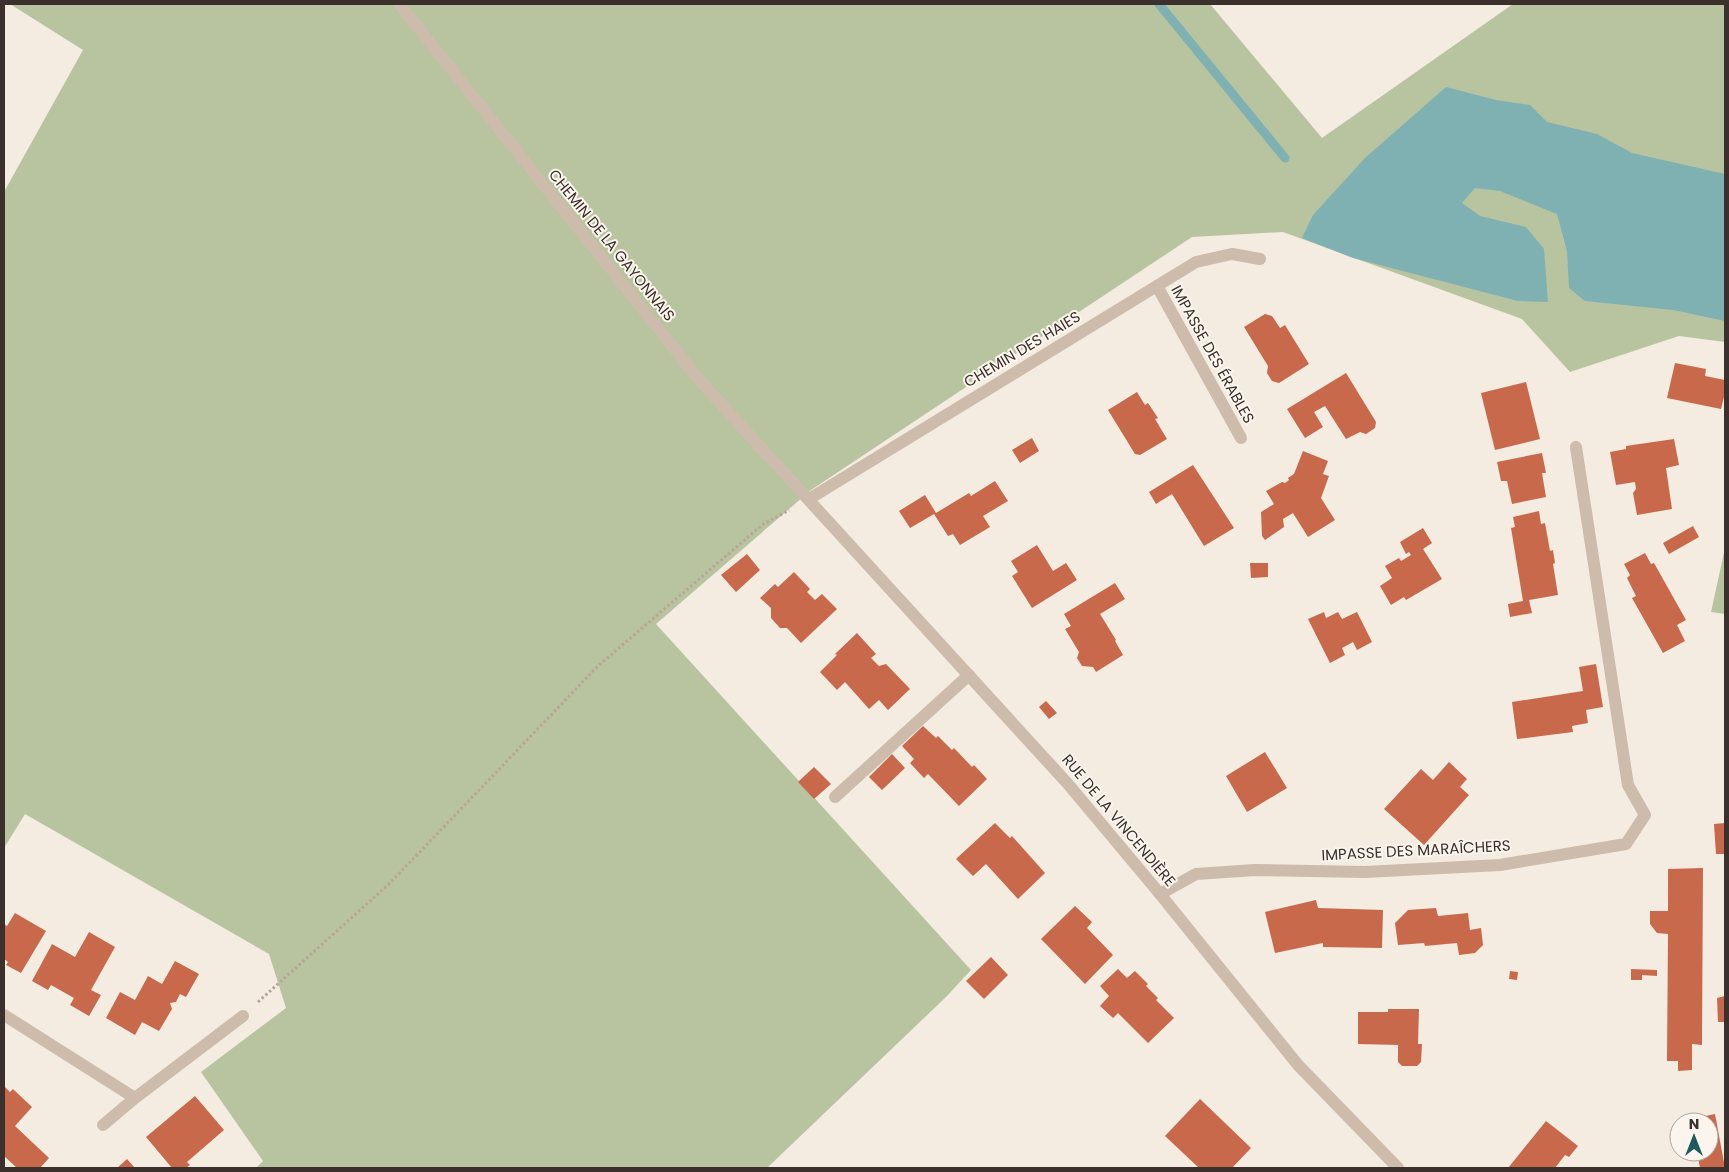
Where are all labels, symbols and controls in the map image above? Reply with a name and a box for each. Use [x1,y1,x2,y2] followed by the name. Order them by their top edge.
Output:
[544,165,680,325] street label: CHEMIN DE LA GAYONNAIS
[1166,281,1260,427] street label: IMPASSE DES ÉRABLES
[960,306,1084,392] street label: CHEMIN DES HAIES
[1057,749,1181,891] street label: RUE DE LA VINCENDIÈRE
[1321,835,1511,865] street label: IMPASSE DES MARAÎCHERS
[1669,1112,1719,1162] north arrow
[1689,1114,1699,1134] text: N

